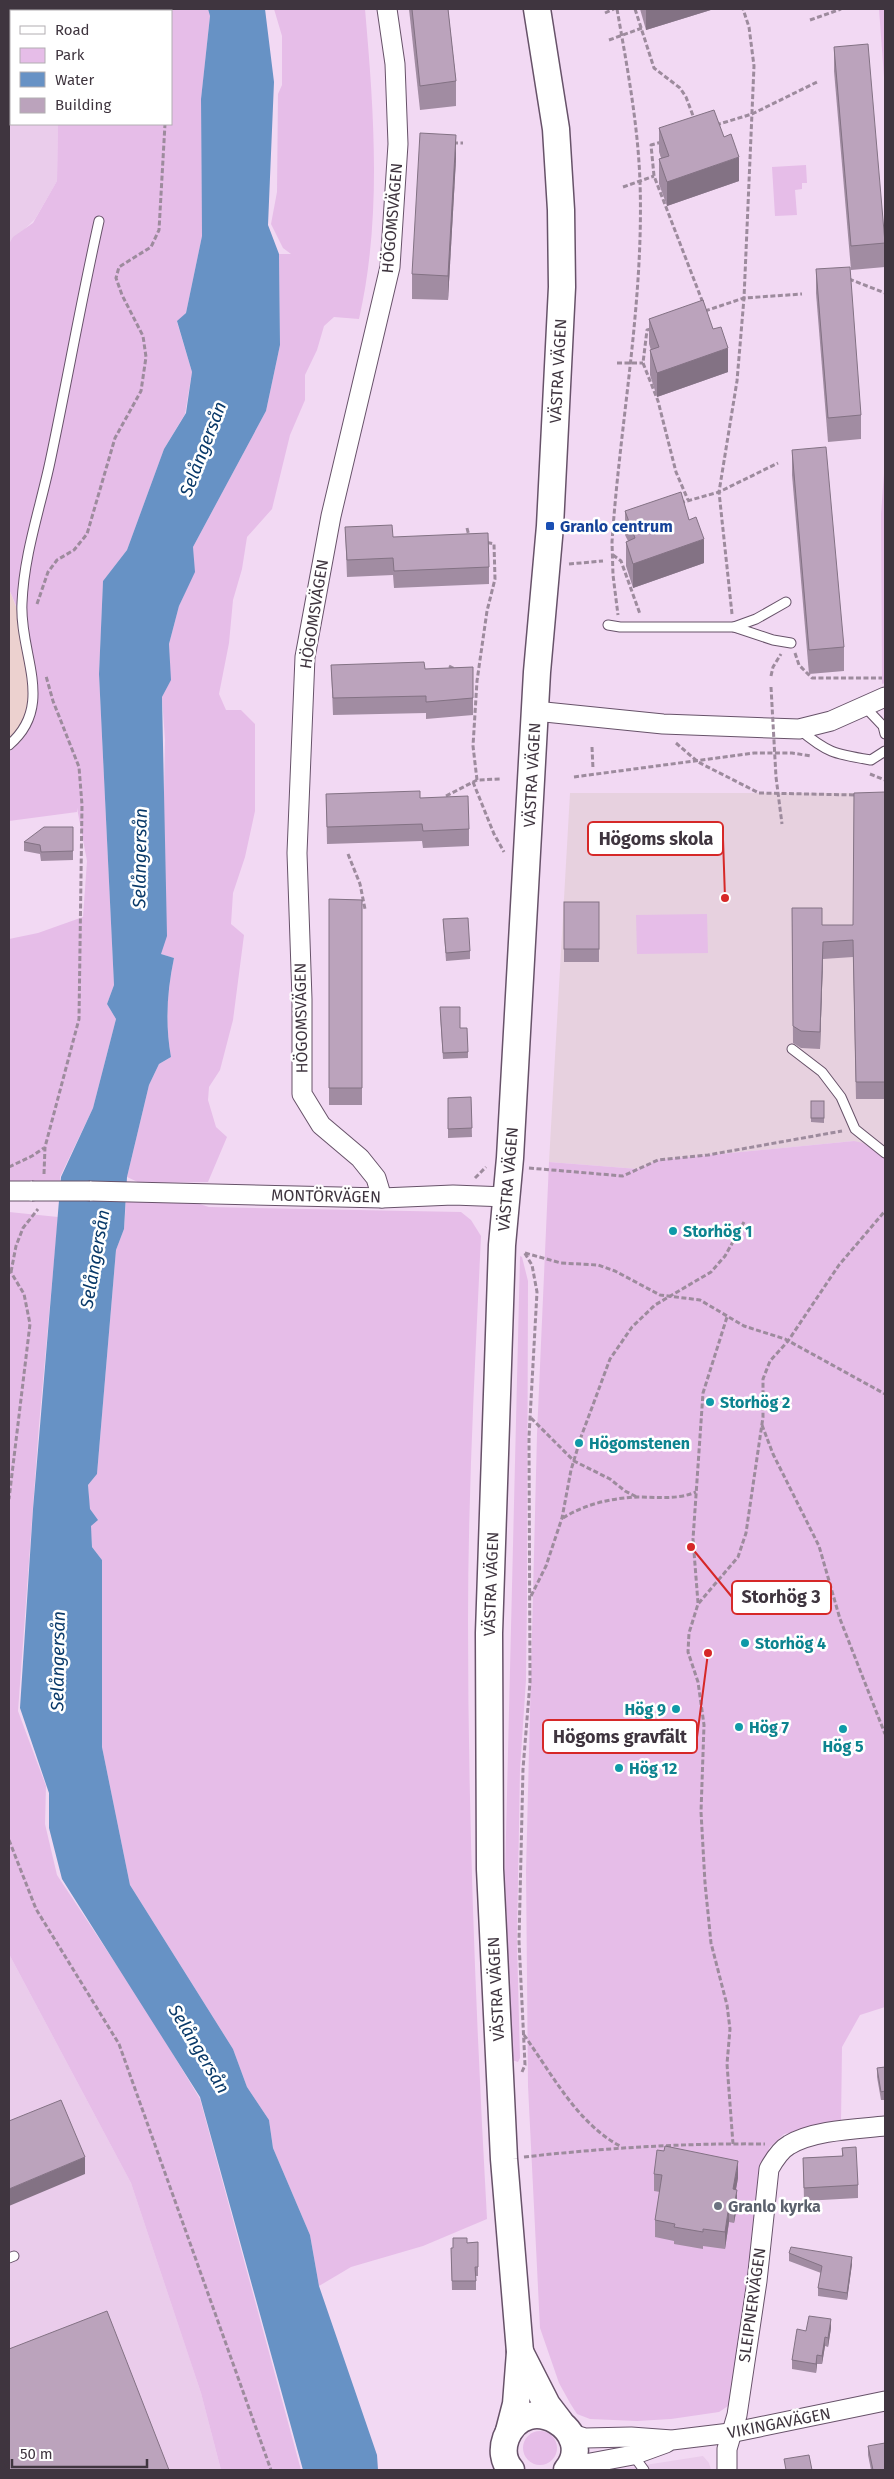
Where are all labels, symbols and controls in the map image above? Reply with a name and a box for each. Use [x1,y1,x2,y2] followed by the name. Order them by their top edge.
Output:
[10,10,172,125] legend
[55,21,90,39] text: Road
[55,46,85,64] text: Park
[55,71,94,89] text: Water
[55,96,111,114] text: Building
[378,162,406,274] street label: HÖGOMSVÄGEN
[546,318,570,424] street label: VÄSTRA VÄGEN
[174,398,231,501] water label: Selångersån
[560,517,673,536] place label: Granlo centrum
[544,520,556,532] marker: Granlo centrum
[296,558,332,670] street label: HÖGOMSVÄGEN
[520,722,544,828] street label: VÄSTRA VÄGEN
[128,808,152,909] water label: Selångersån
[588,822,723,855] callout: Högoms skola
[599,828,714,850] text: Högoms skola
[291,962,311,1074] street label: HÖGOMSVÄGEN
[494,1126,522,1232] street label: VÄSTRA VÄGEN
[271,1186,381,1206] street label: MONTÖRVÄGEN
[75,1208,115,1311] water label: Selångersån
[683,1222,752,1241] place label: Storhög 1
[667,1225,679,1237] marker: Storhög 1
[720,1393,790,1412] place label: Storhög 2
[704,1396,716,1408] marker: Storhög 2
[589,1434,690,1453] place label: Högomstenen
[573,1437,585,1449] marker: Högomstenen
[480,1531,502,1637] street label: VÄSTRA VÄGEN
[732,1581,831,1614] callout: Storhög 3
[741,1586,821,1608] text: Storhög 3
[46,1611,70,1712] water label: Selångersån
[755,1634,826,1653] place label: Storhög 4
[739,1637,751,1649] marker: Storhög 4
[624,1700,666,1719] place label: Hög 9
[670,1703,682,1715] marker: Hög 9
[749,1718,790,1737] place label: Hög 7
[543,1720,697,1753] callout: Högoms gravfält
[733,1721,745,1733] marker: Hög 7
[837,1723,849,1735] marker: Hög 5
[553,1726,688,1748] text: Högoms gravfält
[822,1737,864,1756] place label: Hög 5
[629,1759,677,1778] place label: Hög 12
[613,1762,625,1774] marker: Hög 12
[484,1936,508,2042] street label: VÄSTRA VÄGEN
[163,2000,234,2098] water label: Selångersån
[728,2197,821,2216] place label: Granlo kyrka
[712,2200,724,2212] marker: Granlo kyrka
[735,2246,769,2364] street label: SLEIPNERVÄGEN
[726,2404,832,2442] street label: VIKINGAVÄGEN
[12,2436,148,2468] scale bar
[20,2445,53,2463] text: 50 m

